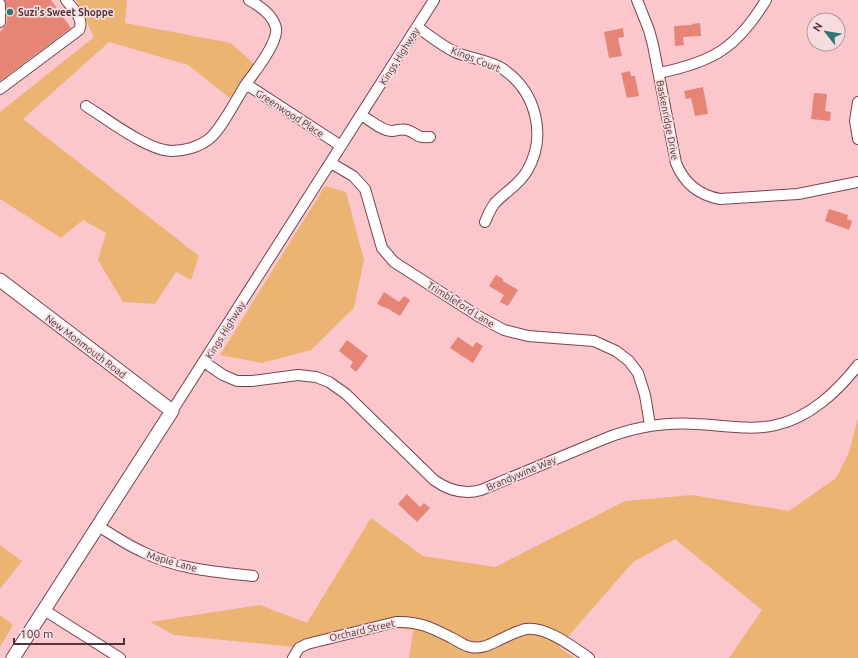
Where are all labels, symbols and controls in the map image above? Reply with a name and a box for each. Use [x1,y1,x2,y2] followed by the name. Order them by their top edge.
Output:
[5,7,15,17] marker: Suzi's Sweet Shoppe
[18,7,114,18] place label: Suzi's Sweet Shoppe
[806,12,846,52] north arrow
[810,20,825,33] text: N
[377,25,421,87] street label: Kings Highway
[450,45,502,74] street label: Kings Court
[654,79,681,161] street label: Baskenridge Drive
[254,87,326,139] street label: Greenwood Place
[425,279,496,330] street label: Trimbleford Lane
[203,299,247,361] street label: Kings Highway
[43,312,128,380] street label: New Monmouth Road
[485,454,558,493] street label: Brandywine Way
[146,549,198,574] street label: Maple Lane
[328,618,396,643] street label: Orchard Street
[14,620,124,646] scale bar
[20,627,53,640] text: 100 m

